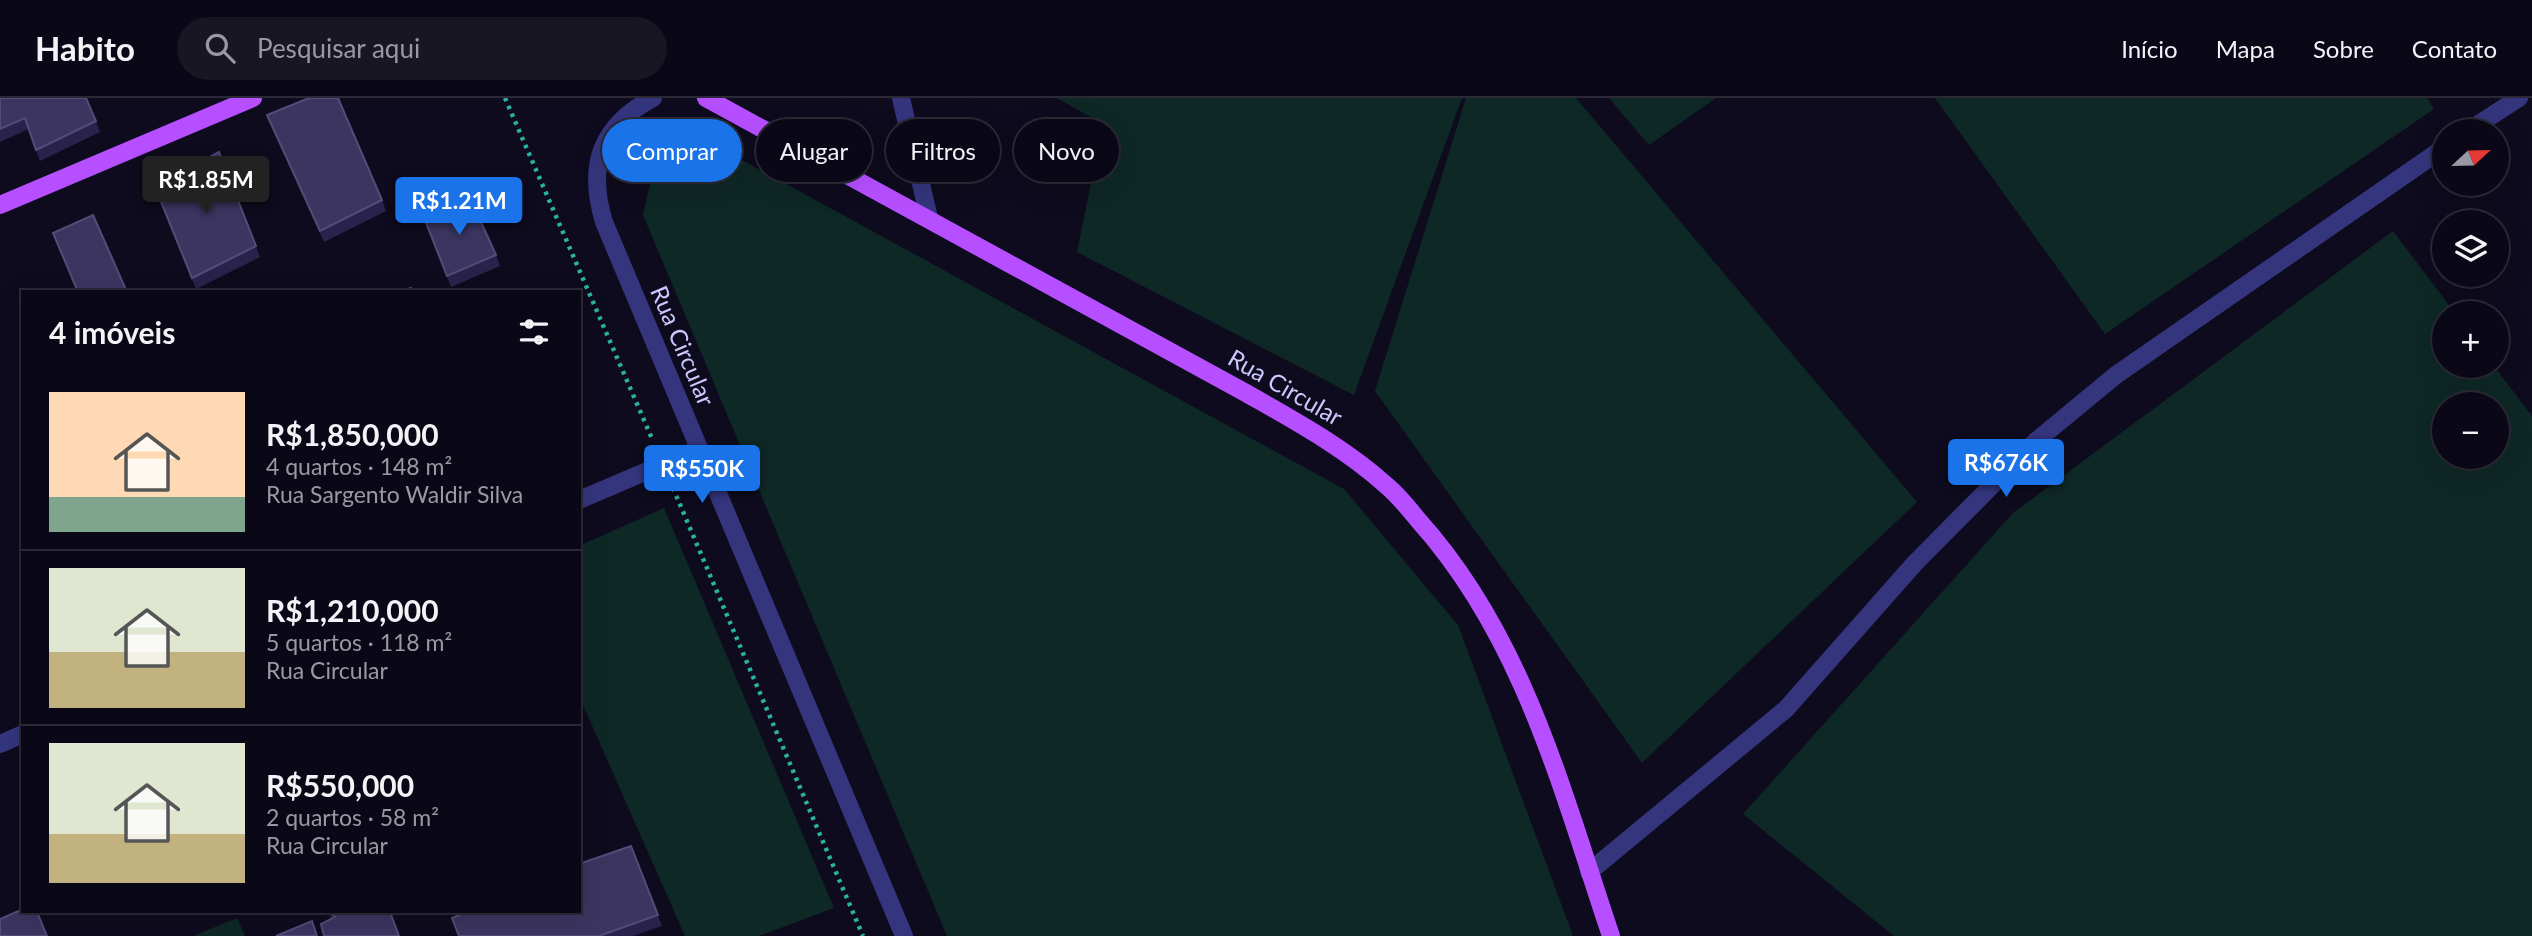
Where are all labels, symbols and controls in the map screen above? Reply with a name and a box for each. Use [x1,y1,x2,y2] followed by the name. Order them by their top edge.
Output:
[177,17,667,80] search box
[35,28,135,68] text: Habito
[201,29,239,67] icon: search
[257,32,420,64] text: Pesquisar aqui
[2121,34,2178,63] text: Início
[2216,34,2275,63] text: Mapa
[2313,34,2374,63] text: Sobre
[2412,34,2497,63] text: Contato
[602,119,742,182] chip: Comprar
[756,119,872,182] chip: Alugar
[886,119,1000,182] chip: Filtros
[1014,119,1119,182] chip: Novo
[2432,119,2510,196] north arrow
[2432,119,2509,469] map controls
[141,156,271,216] pin: R$1.85M
[158,165,254,193] text: R$1.85M
[394,178,524,237] pin: R$1.21M
[411,186,507,214] text: R$1.21M
[2432,210,2509,287] button: layers
[645,281,722,410] street label: Rua Circular
[2432,301,2509,378] button: +
[515,313,553,351] icon: filters
[49,314,175,350] text: 4 imóveis
[1223,342,1348,431] street label: Rua Circular
[2432,392,2509,469] button: −
[266,416,439,452] text: R$1,850,000
[105,420,189,504] icon: home
[1949,440,2063,499] pin: R$676K
[645,446,759,505] pin: R$550K
[1964,448,2048,476] text: R$676K
[266,452,452,480] text: 4 quartos · 148 m²
[660,454,744,482] text: R$550K
[266,480,523,508] text: Rua Sargento Waldir Silva
[266,592,439,628] text: R$1,210,000
[105,596,189,680] icon: home
[266,628,452,656] text: 5 quartos · 118 m²
[266,656,388,684] text: Rua Circular
[266,767,414,803] text: R$550,000
[105,771,189,855] icon: home
[266,803,439,831] text: 2 quartos · 58 m²
[266,831,388,859] text: Rua Circular

